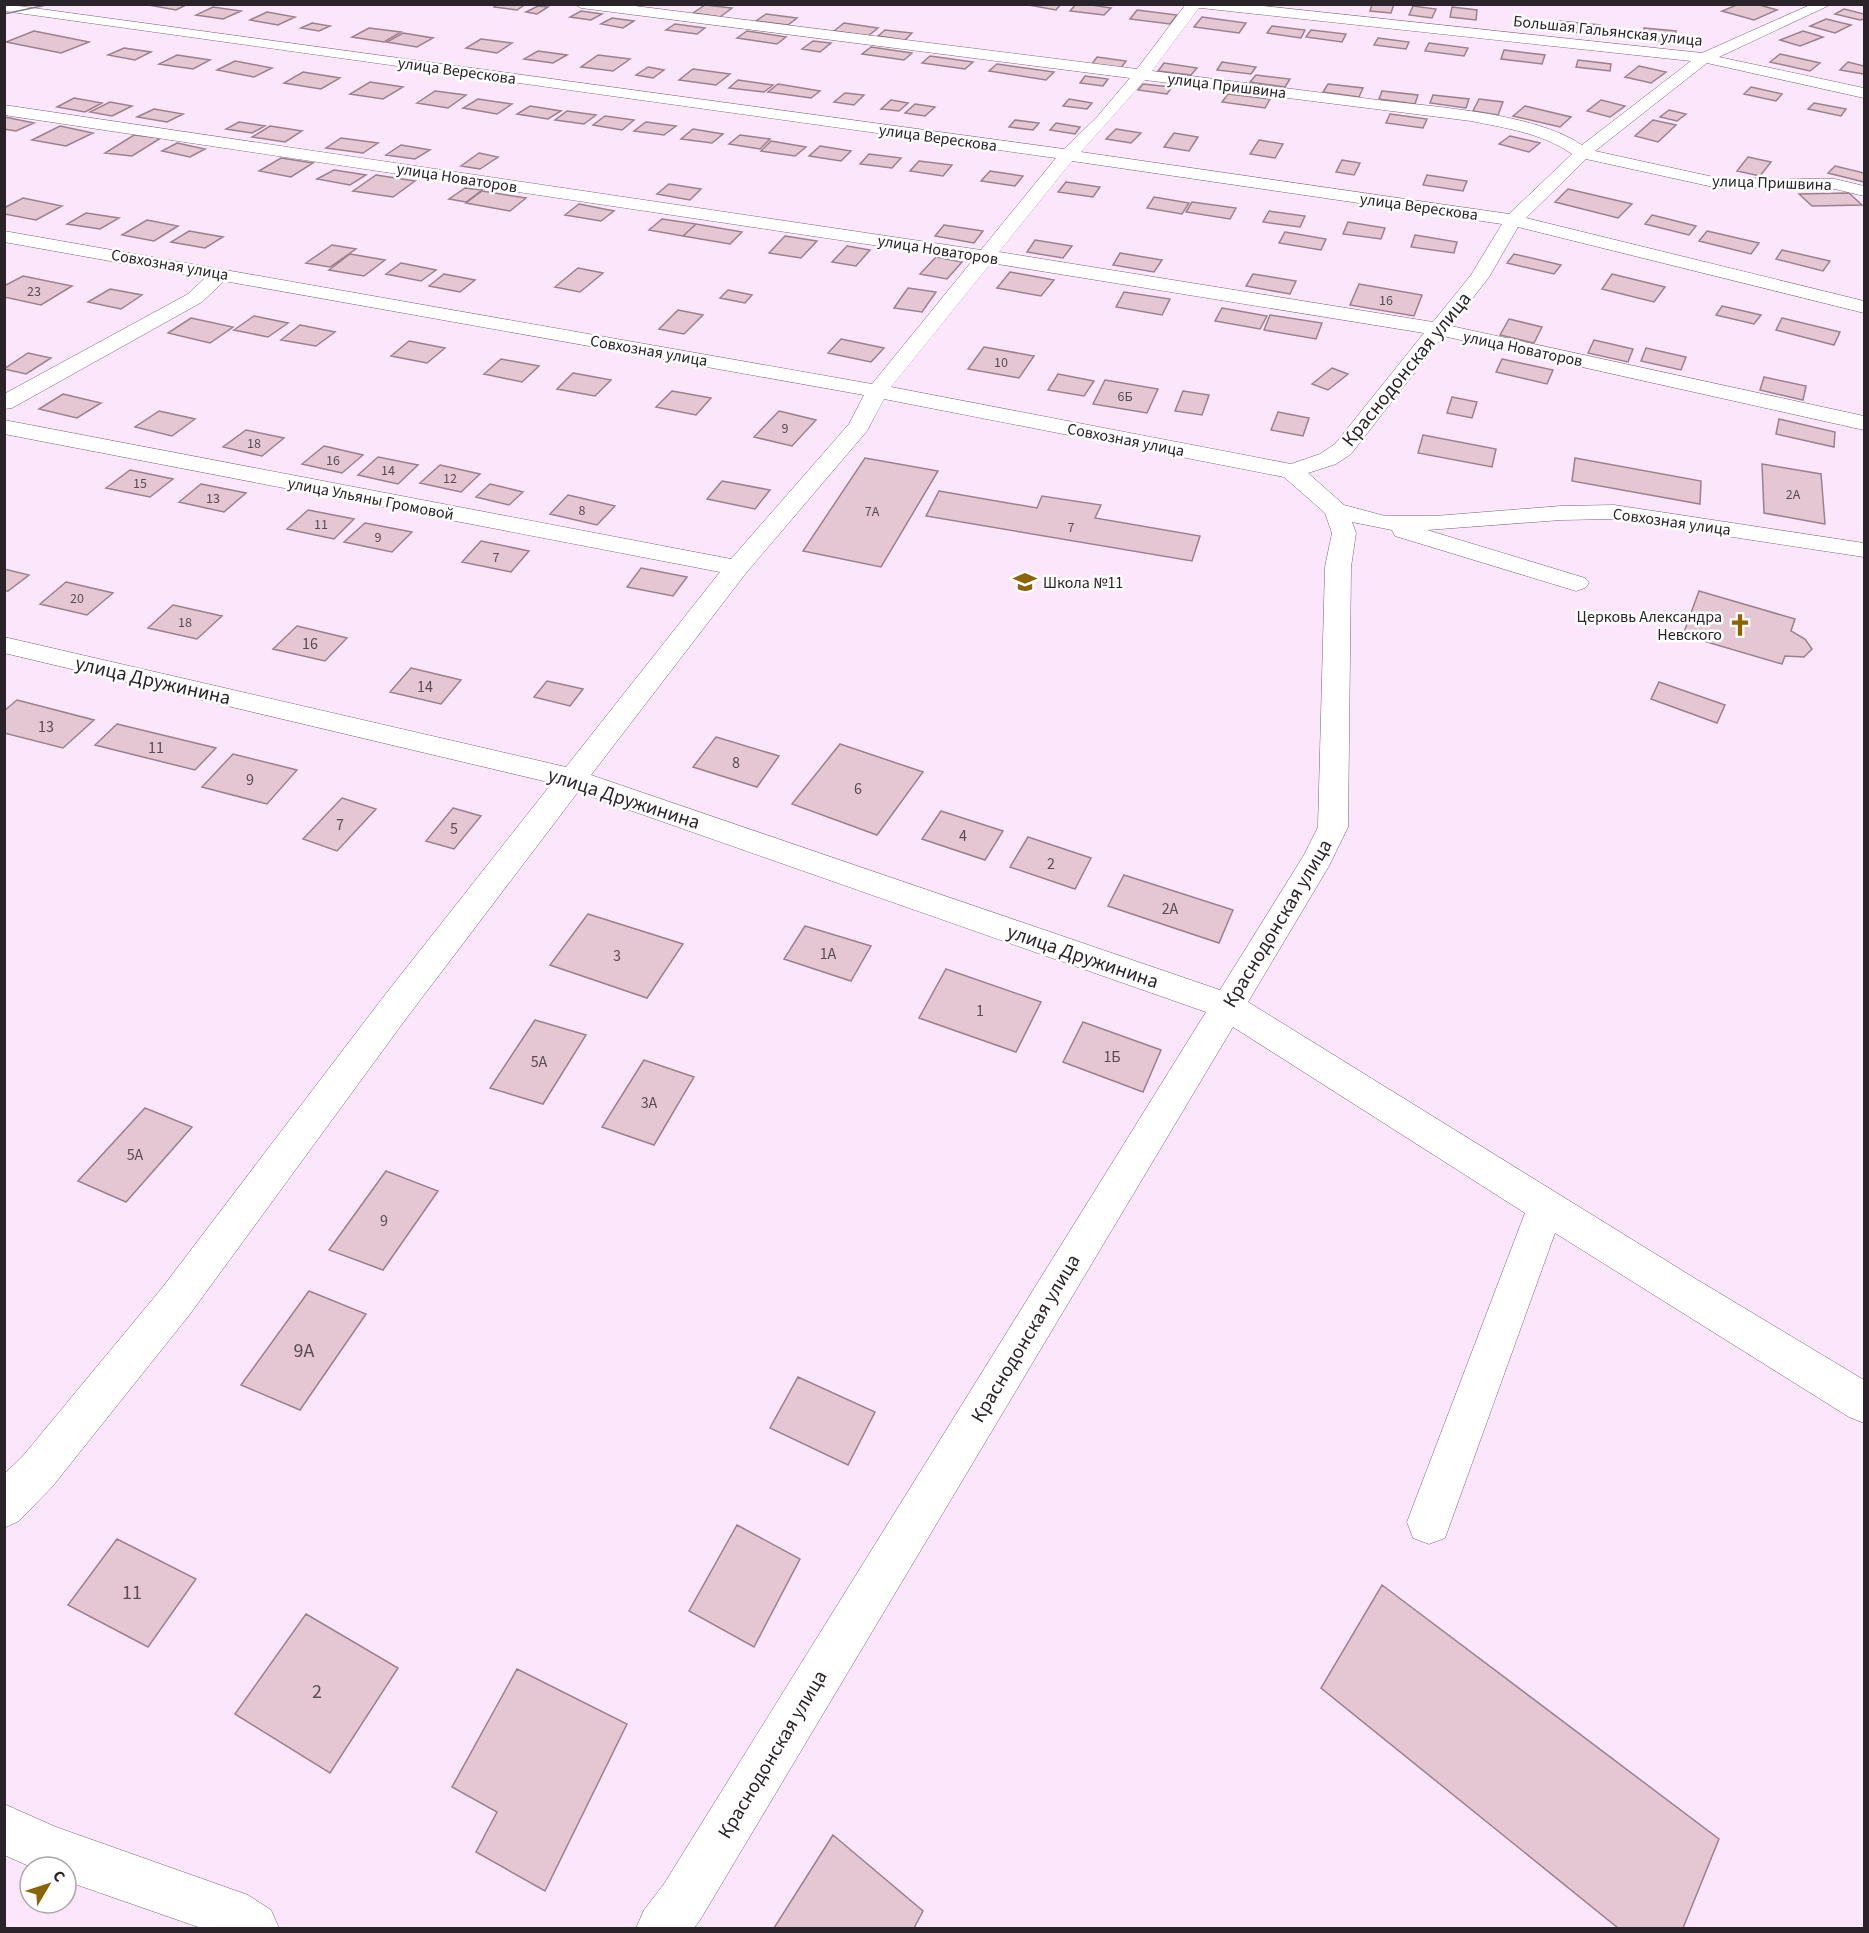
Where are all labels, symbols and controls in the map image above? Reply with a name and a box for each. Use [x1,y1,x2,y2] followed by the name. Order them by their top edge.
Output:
[1512,10,1704,52] street label: Большая Гальянская улица
[396,52,517,90] street label: улица Верескова
[1166,68,1288,104] street label: улица Пришвина
[877,119,998,157] street label: улица Верескова
[395,158,519,198] street label: улица Новаторов
[1712,170,1832,196] street label: улица Пришвина
[1358,188,1479,226] street label: улица Верескова
[876,230,1000,270] street label: улица Новаторов
[109,244,230,286] street label: Совхозная улица
[27,282,41,302] house number: 23
[1335,286,1478,453] street label: Краснодонская улица
[1379,291,1393,311] house number: 16
[1461,326,1585,372] street label: улица Новаторов
[588,330,709,372] street label: Совхозная улица
[994,353,1008,373] house number: 10
[1117,387,1133,407] house number: 6Б
[1065,418,1186,462] street label: Совхозная улица
[782,419,789,439] house number: 9
[247,434,261,454] house number: 18
[326,451,340,471] house number: 16
[381,461,395,481] house number: 14
[443,469,457,489] house number: 12
[286,472,456,526] street label: улица Ульяны Громовой
[133,474,147,494] house number: 15
[1786,485,1801,505] house number: 2А
[206,489,220,509] house number: 13
[579,501,586,521] house number: 8
[865,502,880,522] house number: 7А
[1611,503,1732,541] street label: Совхозная улица
[314,515,328,535] house number: 11
[1068,518,1075,538] house number: 7
[375,528,382,548] house number: 9
[493,548,500,568] house number: 7
[1012,569,1038,595] school or university icon: Школа №11
[1043,572,1123,594] place label: Школа №11
[70,589,84,609] house number: 20
[1577,606,1722,646] place label: Церковь Александра Невского
[1727,612,1753,638] church icon: Церковь Александра Невского
[178,613,192,633] house number: 18
[302,633,318,655] house number: 16
[72,649,233,712] street label: улица Дружинина
[417,676,433,698] house number: 14
[38,716,54,738] house number: 13
[148,737,164,759] house number: 11
[732,752,740,774] house number: 8
[544,761,703,837] street label: улица Дружинина
[246,769,254,791] house number: 9
[854,778,862,800] house number: 6
[336,814,344,836] house number: 7
[450,818,458,840] house number: 5
[959,825,967,847] house number: 4
[1216,834,1339,1013] street label: Краснодонская улица
[1047,853,1055,875] house number: 2
[1162,898,1179,920] house number: 2А
[1003,918,1162,996] street label: улица Дружинина
[820,943,837,965] house number: 1А
[613,945,621,967] house number: 3
[976,1000,984,1022] house number: 1
[1103,1046,1121,1068] house number: 1Б
[531,1051,548,1073] house number: 5А
[641,1092,658,1114] house number: 3А
[127,1144,144,1166] house number: 5А
[380,1210,388,1232] house number: 9
[964,1249,1087,1428] street label: Краснодонская улица
[294,1337,315,1365] house number: 9А
[122,1579,142,1607] house number: 11
[711,1665,834,1844] street label: Краснодонская улица
[312,1678,322,1706] house number: 2
[18,1855,78,1915] north arrow
[47,1866,70,1887] text: С

